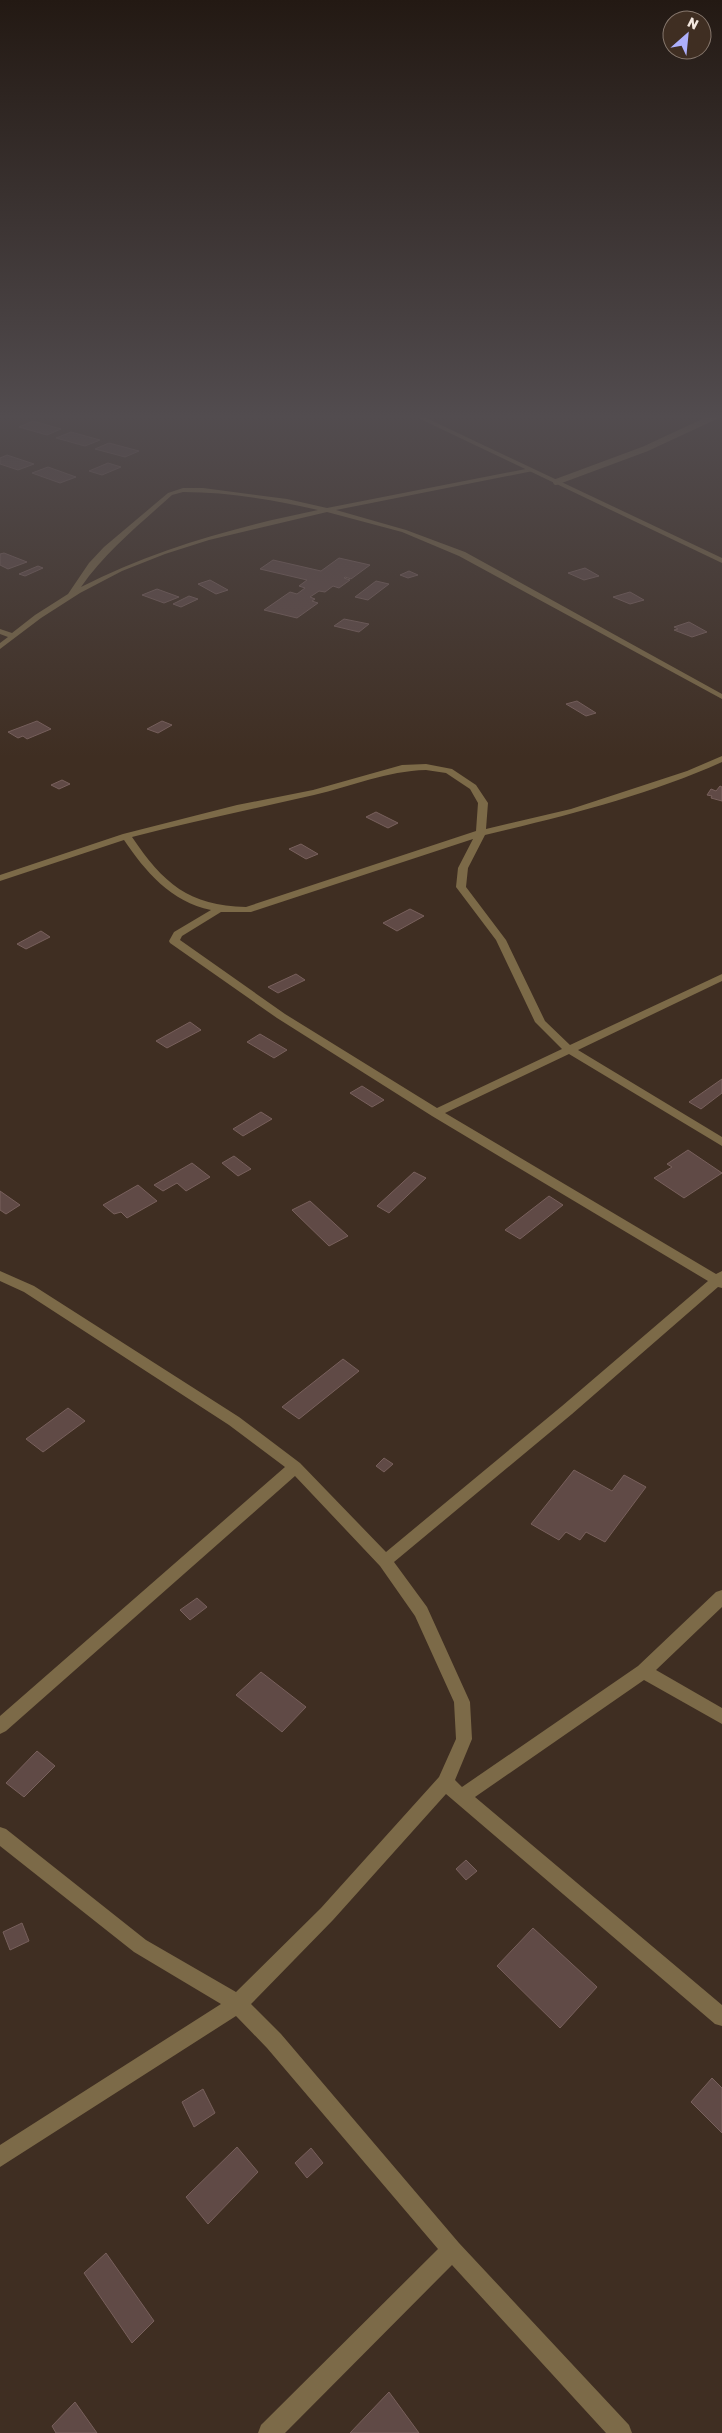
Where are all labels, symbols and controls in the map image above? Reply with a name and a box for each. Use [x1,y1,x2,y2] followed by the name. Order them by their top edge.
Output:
[662,10,712,60] north arrow
[684,14,701,34] text: N

